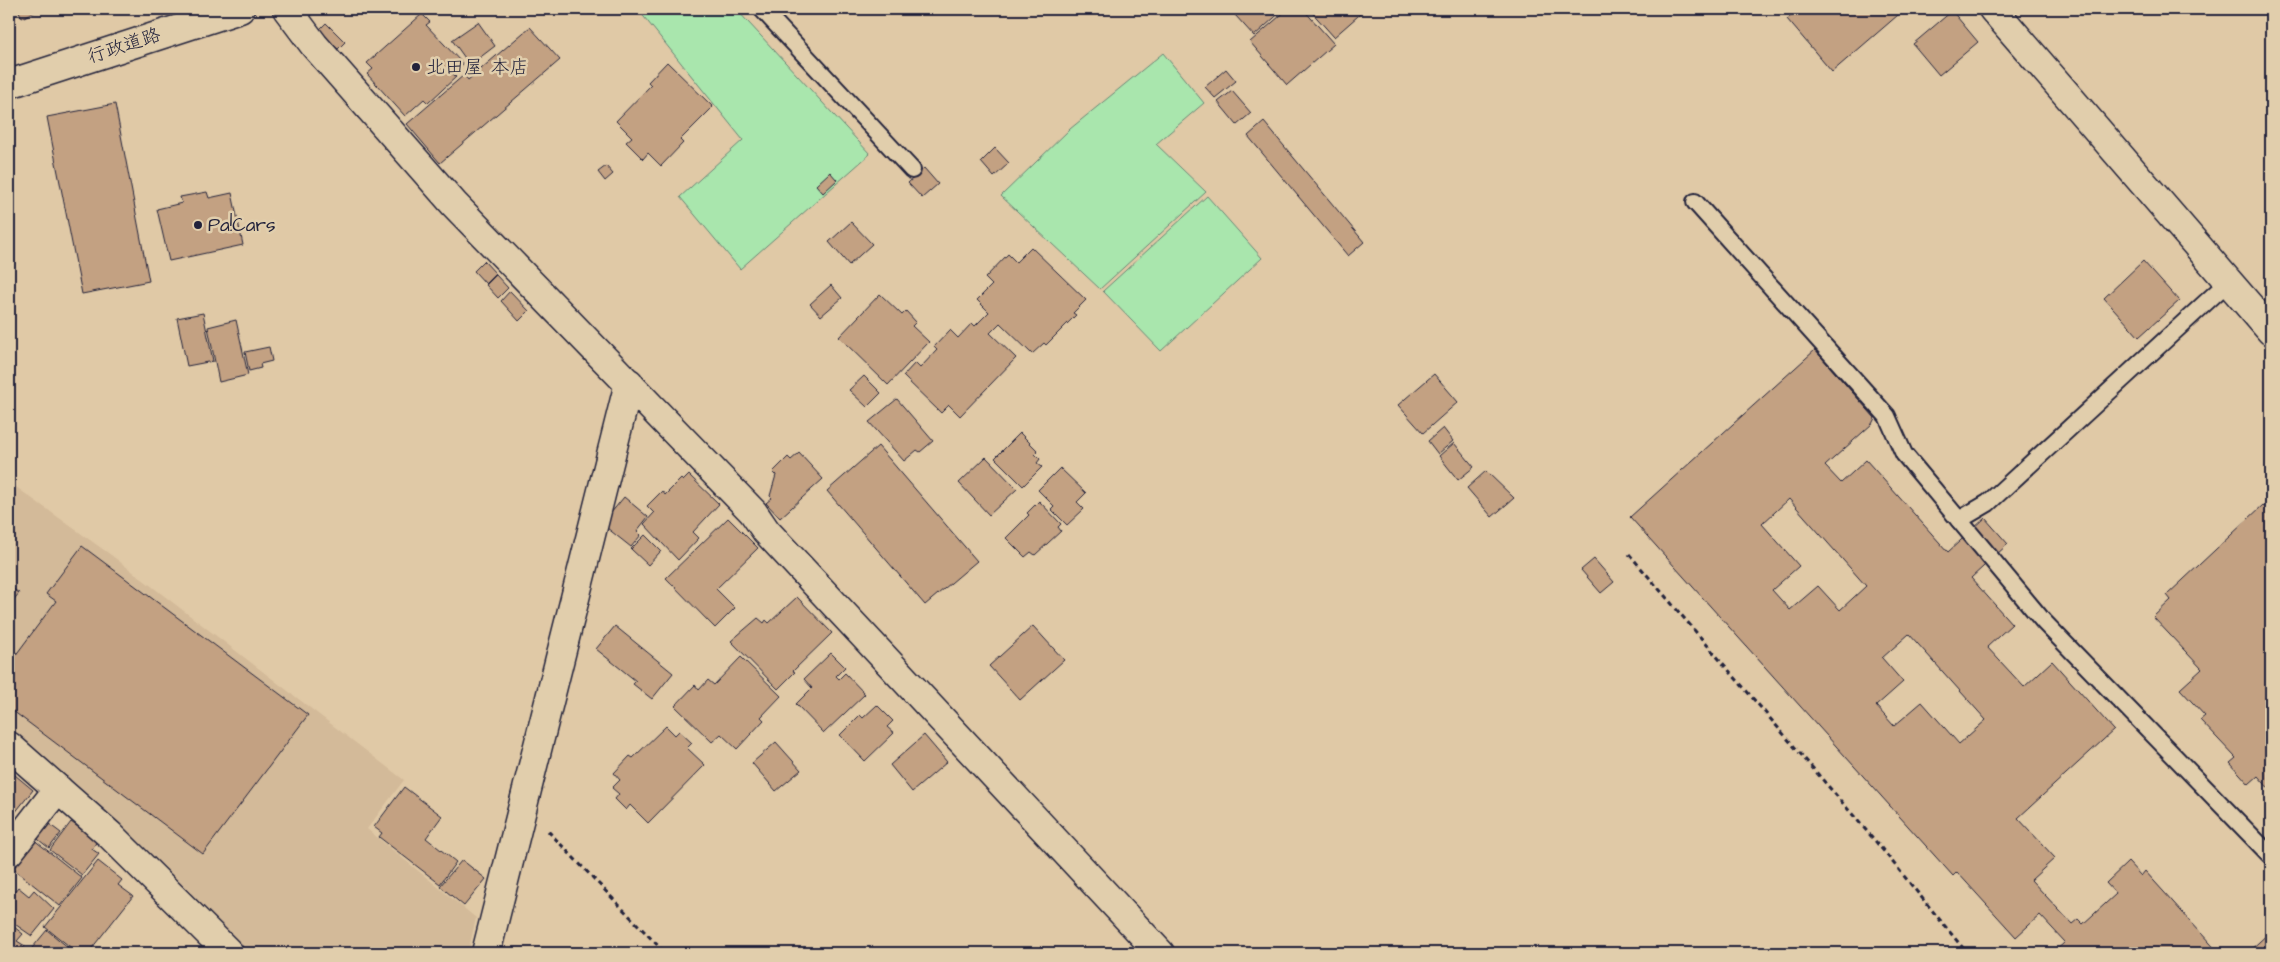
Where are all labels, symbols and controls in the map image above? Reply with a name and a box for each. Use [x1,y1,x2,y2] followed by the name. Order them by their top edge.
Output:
[84,21,164,71] street label: 行政道路
[426,54,529,81] place label: 北田屋 本店
[410,61,422,73] marker: 北田屋 本店
[208,212,275,239] place label: Pa!Cars
[192,219,204,231] marker: Pa!Cars

